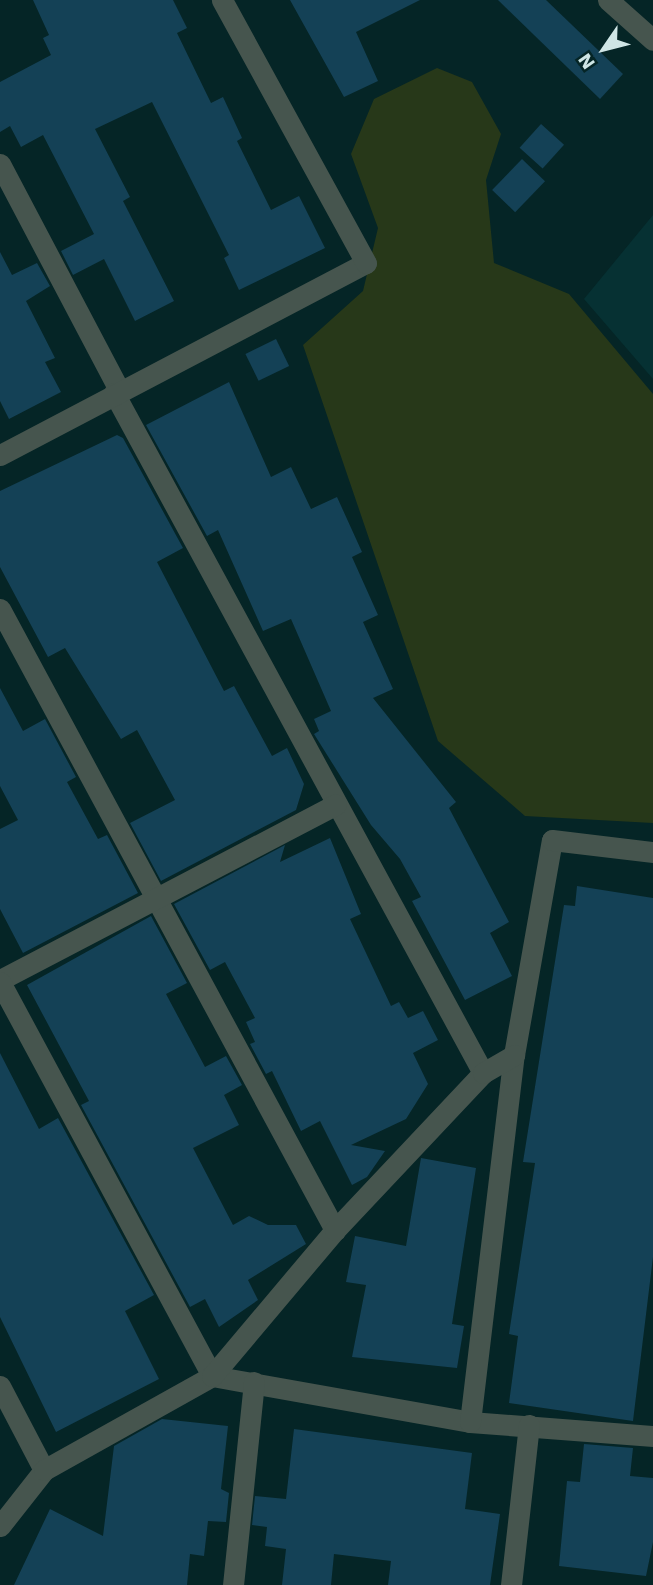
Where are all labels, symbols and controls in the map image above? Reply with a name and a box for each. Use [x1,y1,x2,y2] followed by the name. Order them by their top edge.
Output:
[569,14,639,84] north arrow
[573,49,600,74] text: N

